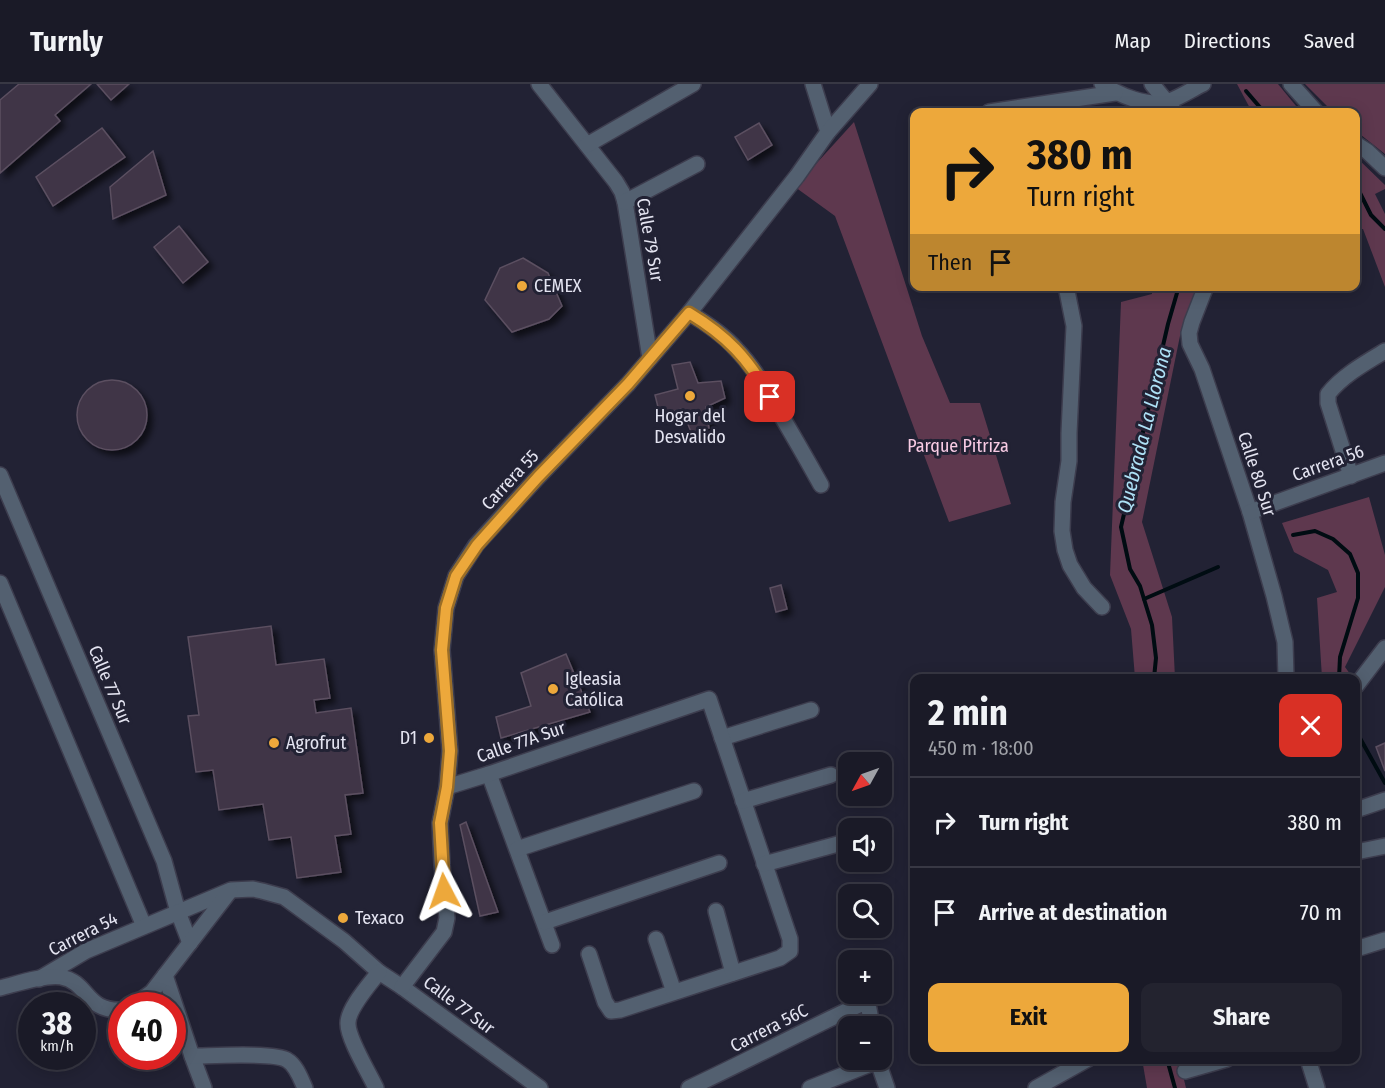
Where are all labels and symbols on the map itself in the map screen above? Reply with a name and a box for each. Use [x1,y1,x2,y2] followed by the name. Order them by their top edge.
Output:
[632,196,668,284] street label: Calle 79 Sur
[534,275,582,297] place label: CEMEX
[515,279,529,293] marker: CEMEX
[1112,344,1176,516] water label: Quebrada La Llorona
[744,371,795,422] pin
[683,389,697,403] marker: Hogar del Desvalido
[654,405,726,448] place label: Hogar del Desvalido
[1233,429,1281,520] street label: Calle 80 Sur
[907,435,1009,457] park label: Parque Pitriza
[1289,440,1367,486] street label: Carrera 56
[477,445,543,515] street label: Carrera 55
[84,642,137,728] street label: Calle 77 Sur
[565,668,624,711] place label: Igleasia Católica
[546,682,560,696] marker: Igleasia Católica
[474,716,569,767] street label: Calle 77A Sur
[400,727,417,749] place label: D1
[422,731,436,745] marker: D1
[286,732,346,754] place label: Agrofrut
[267,736,281,750] marker: Agrofrut
[838,752,892,806] north arrow
[412,859,476,923] position arrow
[45,907,121,961] street label: Carrera 54
[355,907,404,929] place label: Texaco
[336,911,350,925] marker: Texaco
[419,971,500,1039] street label: Calle 77 Sur
[108,992,186,1070] speed limit sign: 40
[727,999,811,1057] street label: Carrera 56C

